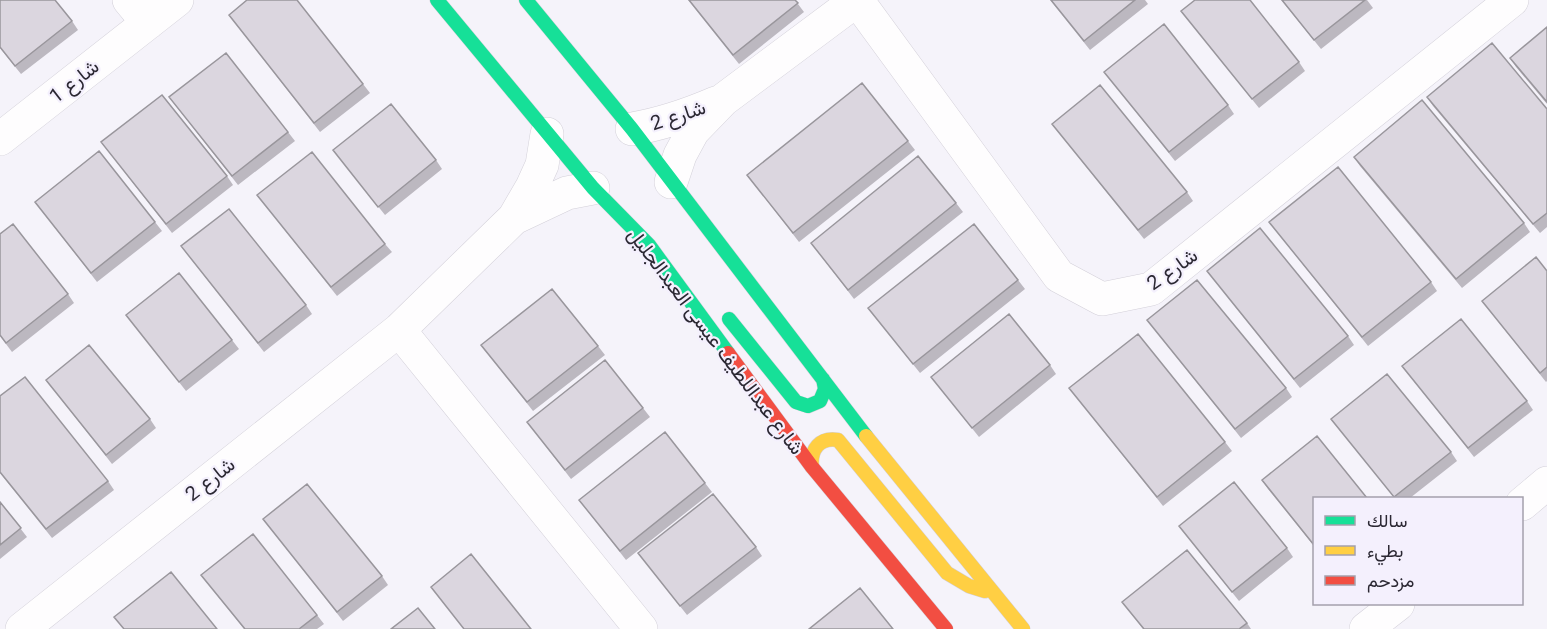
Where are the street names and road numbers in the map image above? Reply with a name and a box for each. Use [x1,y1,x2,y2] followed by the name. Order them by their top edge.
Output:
[44,54,105,109] street label: شارع 1
[647,95,709,137] street label: شارع 2
[621,223,809,460] street label: شارع عبداللطيف عيسى العبدالجليل
[1142,243,1203,297] street label: شارع 2
[180,452,241,507] street label: شارع 2

